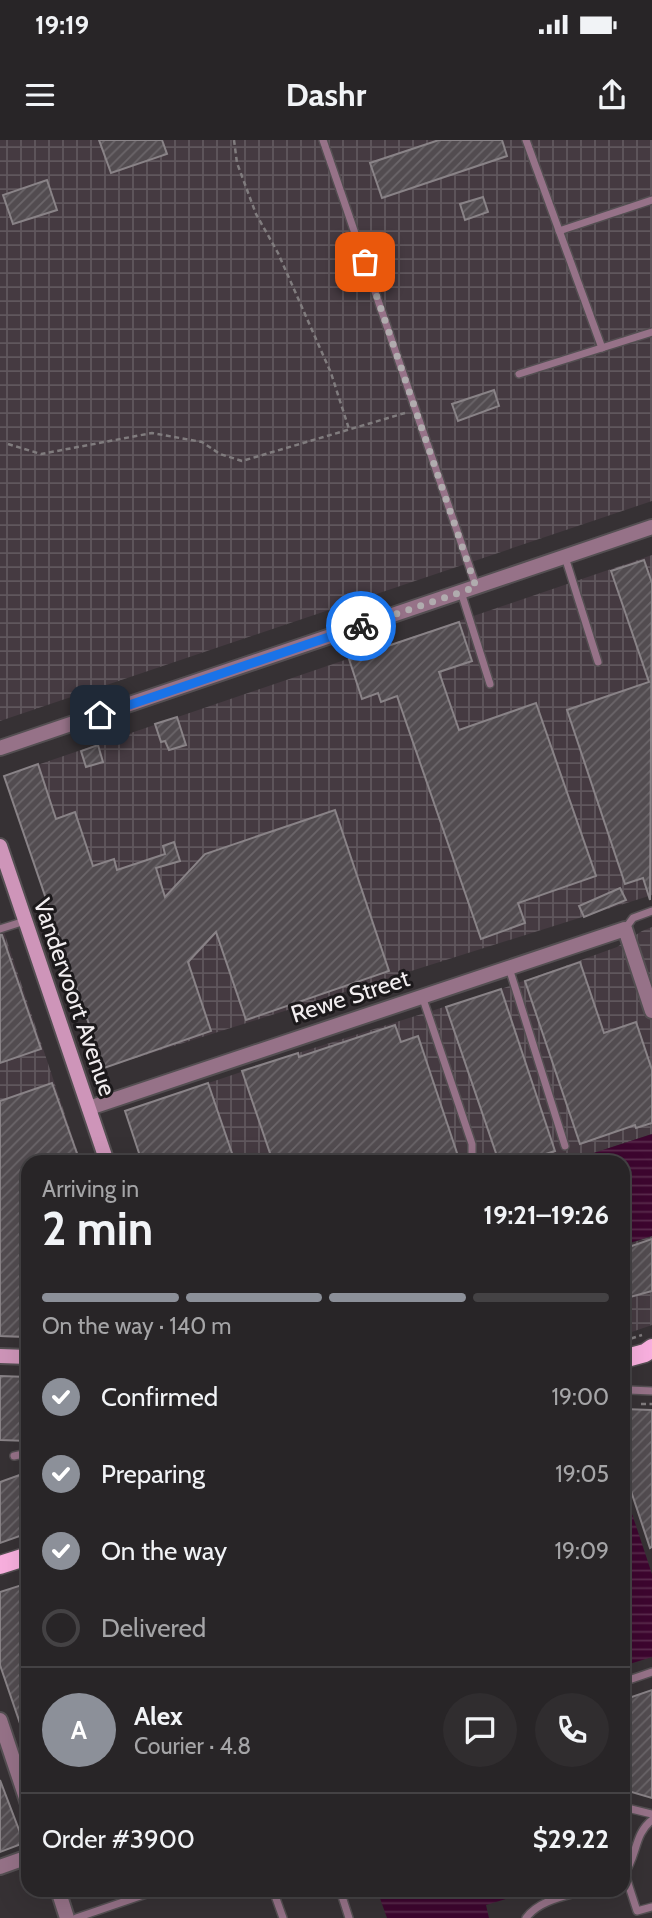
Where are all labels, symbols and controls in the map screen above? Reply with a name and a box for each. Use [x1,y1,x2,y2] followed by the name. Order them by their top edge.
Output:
[35,9,89,41] text: 19:19
[286,75,366,114] text: Dashr
[21,76,59,114] icon: menu
[593,76,631,114] icon: share
[335,232,395,292] pin
[346,243,384,281] icon: bag
[326,591,396,661] courier
[342,607,380,645] icon: bike
[70,685,130,745] pin
[81,696,119,734] icon: home
[28,894,122,1100] street label: Vandervoort Avenue
[287,963,413,1029] street label: Rewe Street
[42,1175,139,1203] text: Arriving in
[483,1199,609,1231] text: 19:21–19:26
[42,1201,153,1257] text: 2 min
[42,1312,232,1340] text: On the way · 140 m
[42,1378,80,1416] icon: check
[101,1381,218,1413] text: Confirmed
[552,1383,609,1411] text: 19:00
[42,1455,80,1493] icon: check
[101,1458,205,1490] text: Preparing
[555,1460,609,1488] text: 19:05
[42,1532,80,1570] icon: check
[101,1535,227,1567] text: On the way
[555,1537,609,1565] text: 19:09
[101,1612,206,1644] text: Delivered
[443,1693,517,1767] button: chat
[535,1693,609,1767] button: phone
[134,1700,183,1732] text: Alex
[71,1714,87,1746] text: A
[134,1732,251,1760] text: Courier · 4.8
[42,1823,195,1855] text: Order #3900
[533,1823,609,1855] text: $29.22

